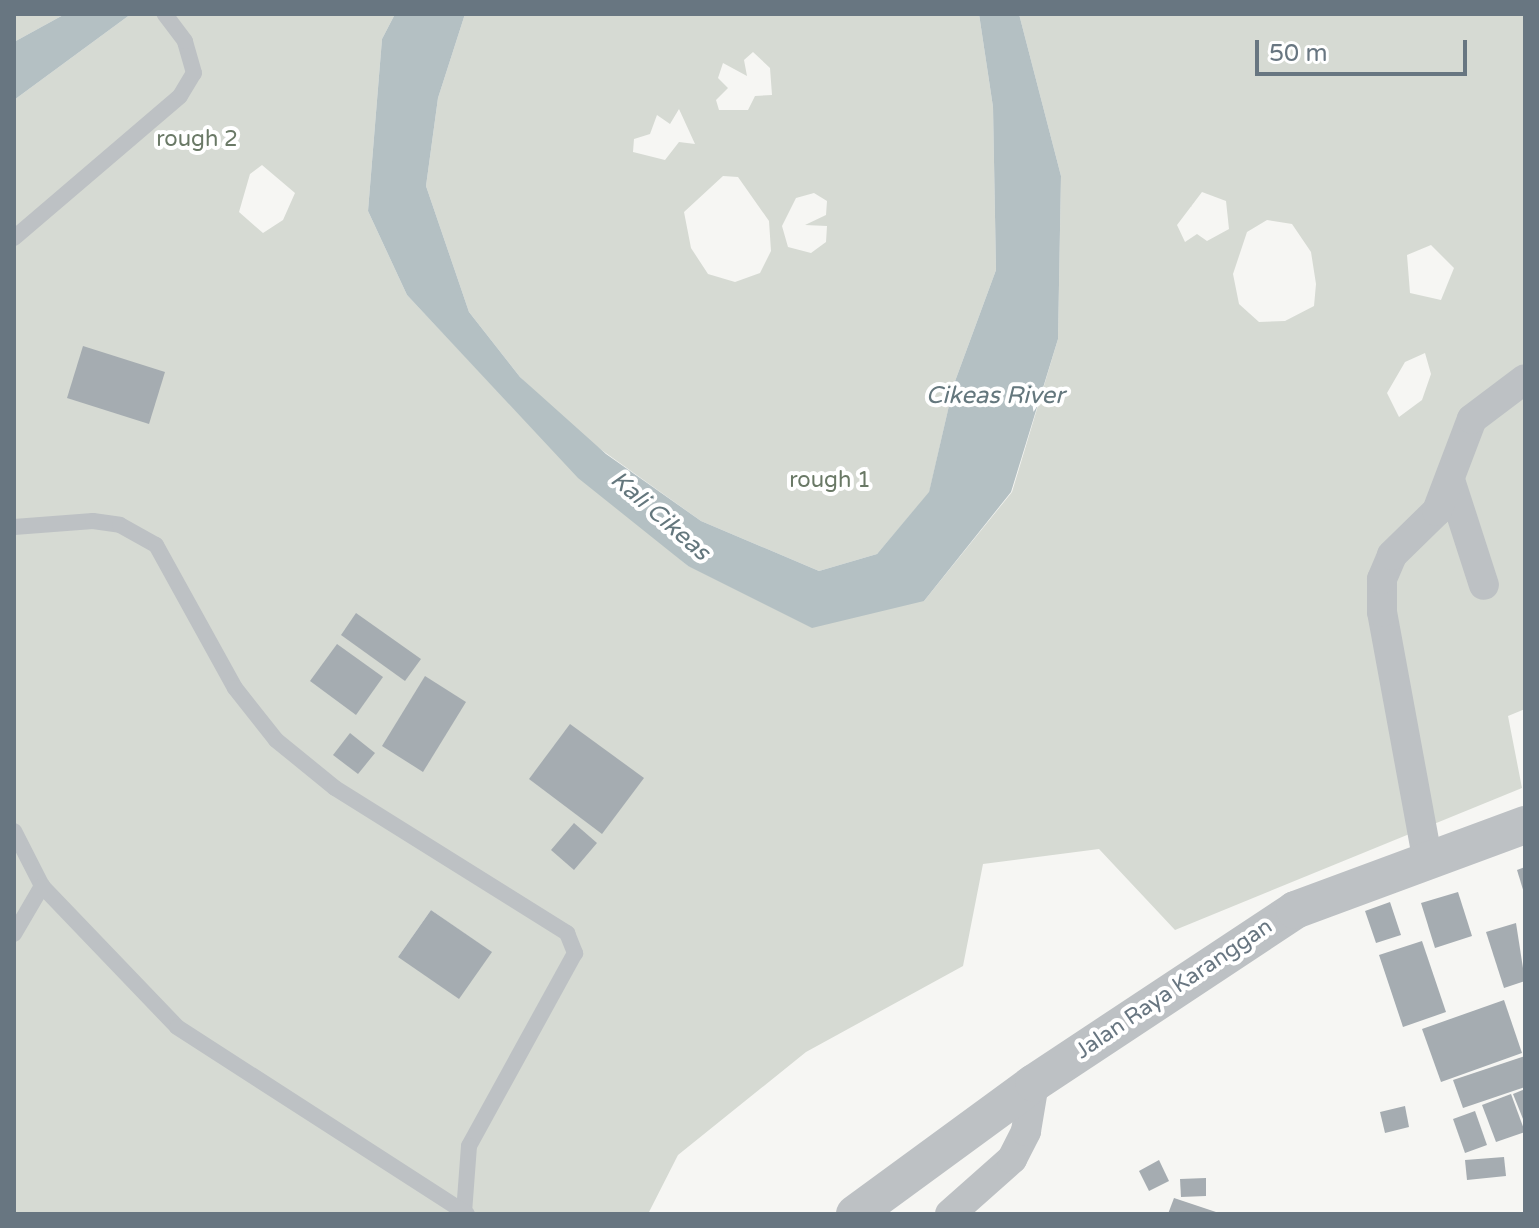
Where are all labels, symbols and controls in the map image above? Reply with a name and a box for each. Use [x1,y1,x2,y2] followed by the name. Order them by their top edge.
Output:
[1259,24,1471,74] scale bar
[1269,39,1327,68] text: 50 m
[156,127,238,153] park label: rough 2
[926,382,1064,410] water label: Cikeas River
[605,465,715,567] water label: Kali Cikeas
[789,468,871,494] park label: rough 1
[1070,913,1278,1065] street label: Jalan Raya Karanggan

